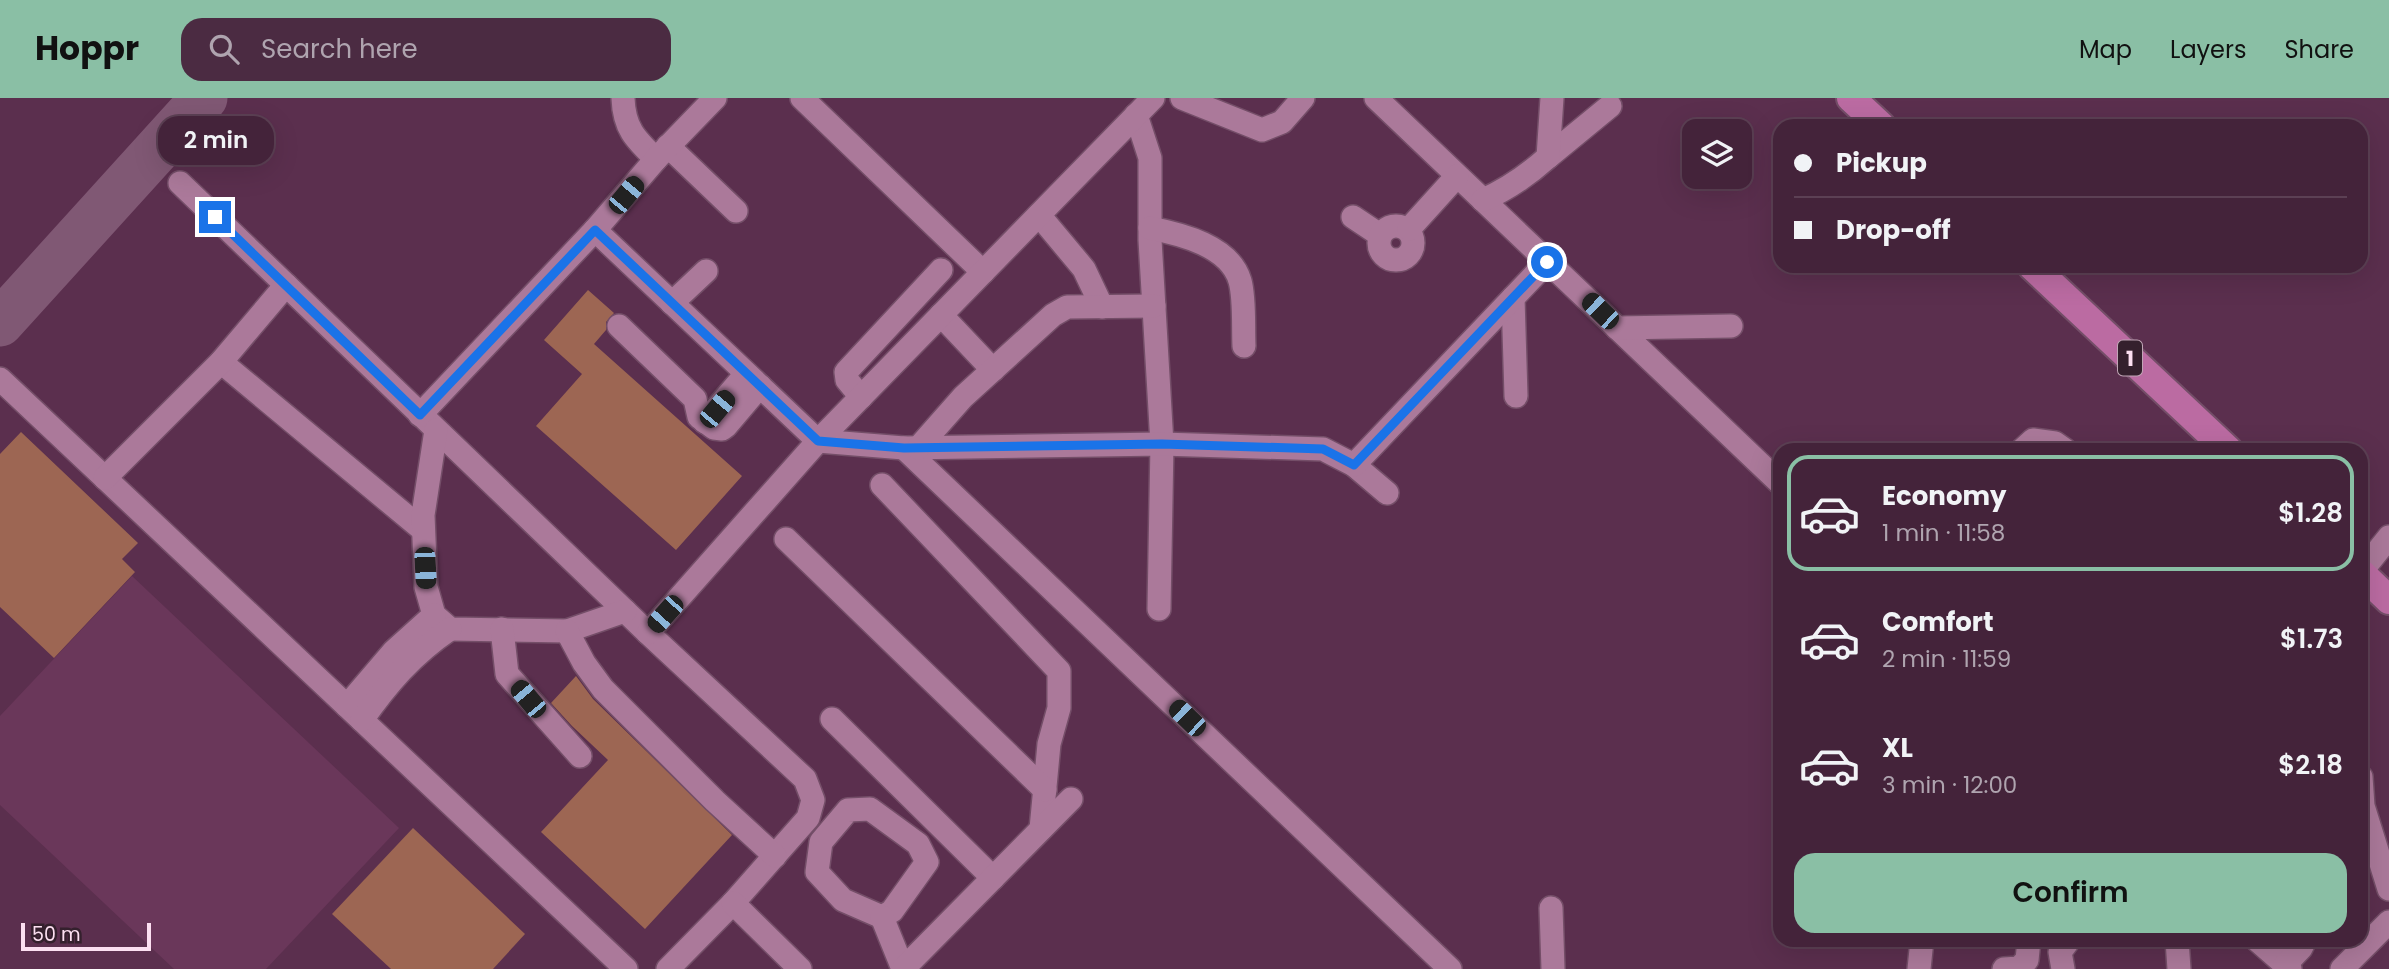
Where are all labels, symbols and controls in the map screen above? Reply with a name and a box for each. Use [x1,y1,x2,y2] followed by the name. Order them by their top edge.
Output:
[181,18,671,81] search box
[35,25,139,72] text: Hoppr
[205,30,243,68] icon: search
[261,31,418,67] text: Search here
[2079,33,2132,66] text: Map
[2170,33,2246,66] text: Layers
[2284,33,2354,66] text: Share
[157,116,273,164] callout: 2 min
[1682,119,1752,189] map controls
[1682,119,1752,189] button: layers
[184,124,248,156] text: 2 min
[1836,145,1927,181] text: Pickup
[605,172,648,218] car
[199,201,231,233] route end
[1836,212,1951,248] text: Drop-off
[1531,246,1563,278] route start
[1578,289,1623,333] car
[2118,341,2142,376] road number: 1
[696,386,739,432] car
[1882,478,2006,514] text: Economy
[1798,482,1861,545] icon: car
[2278,495,2343,531] text: $1.28
[1882,517,2005,549] text: 1 min · 11:58
[414,546,437,590] car
[644,591,687,637] car
[1882,604,1994,640] text: Comfort
[1798,608,1861,671] icon: car
[2280,621,2343,657] text: $1.73
[1882,643,2011,675] text: 2 min · 11:59
[507,676,550,722] car
[1165,696,1210,740] car
[1882,730,1913,766] text: XL
[1798,734,1861,797] icon: car
[2278,747,2343,783] text: $2.18
[1882,769,2017,801] text: 3 min · 12:00
[1794,853,2347,933] button: Confirm
[21,920,150,952] scale bar
[32,921,81,948] text: 50 m

